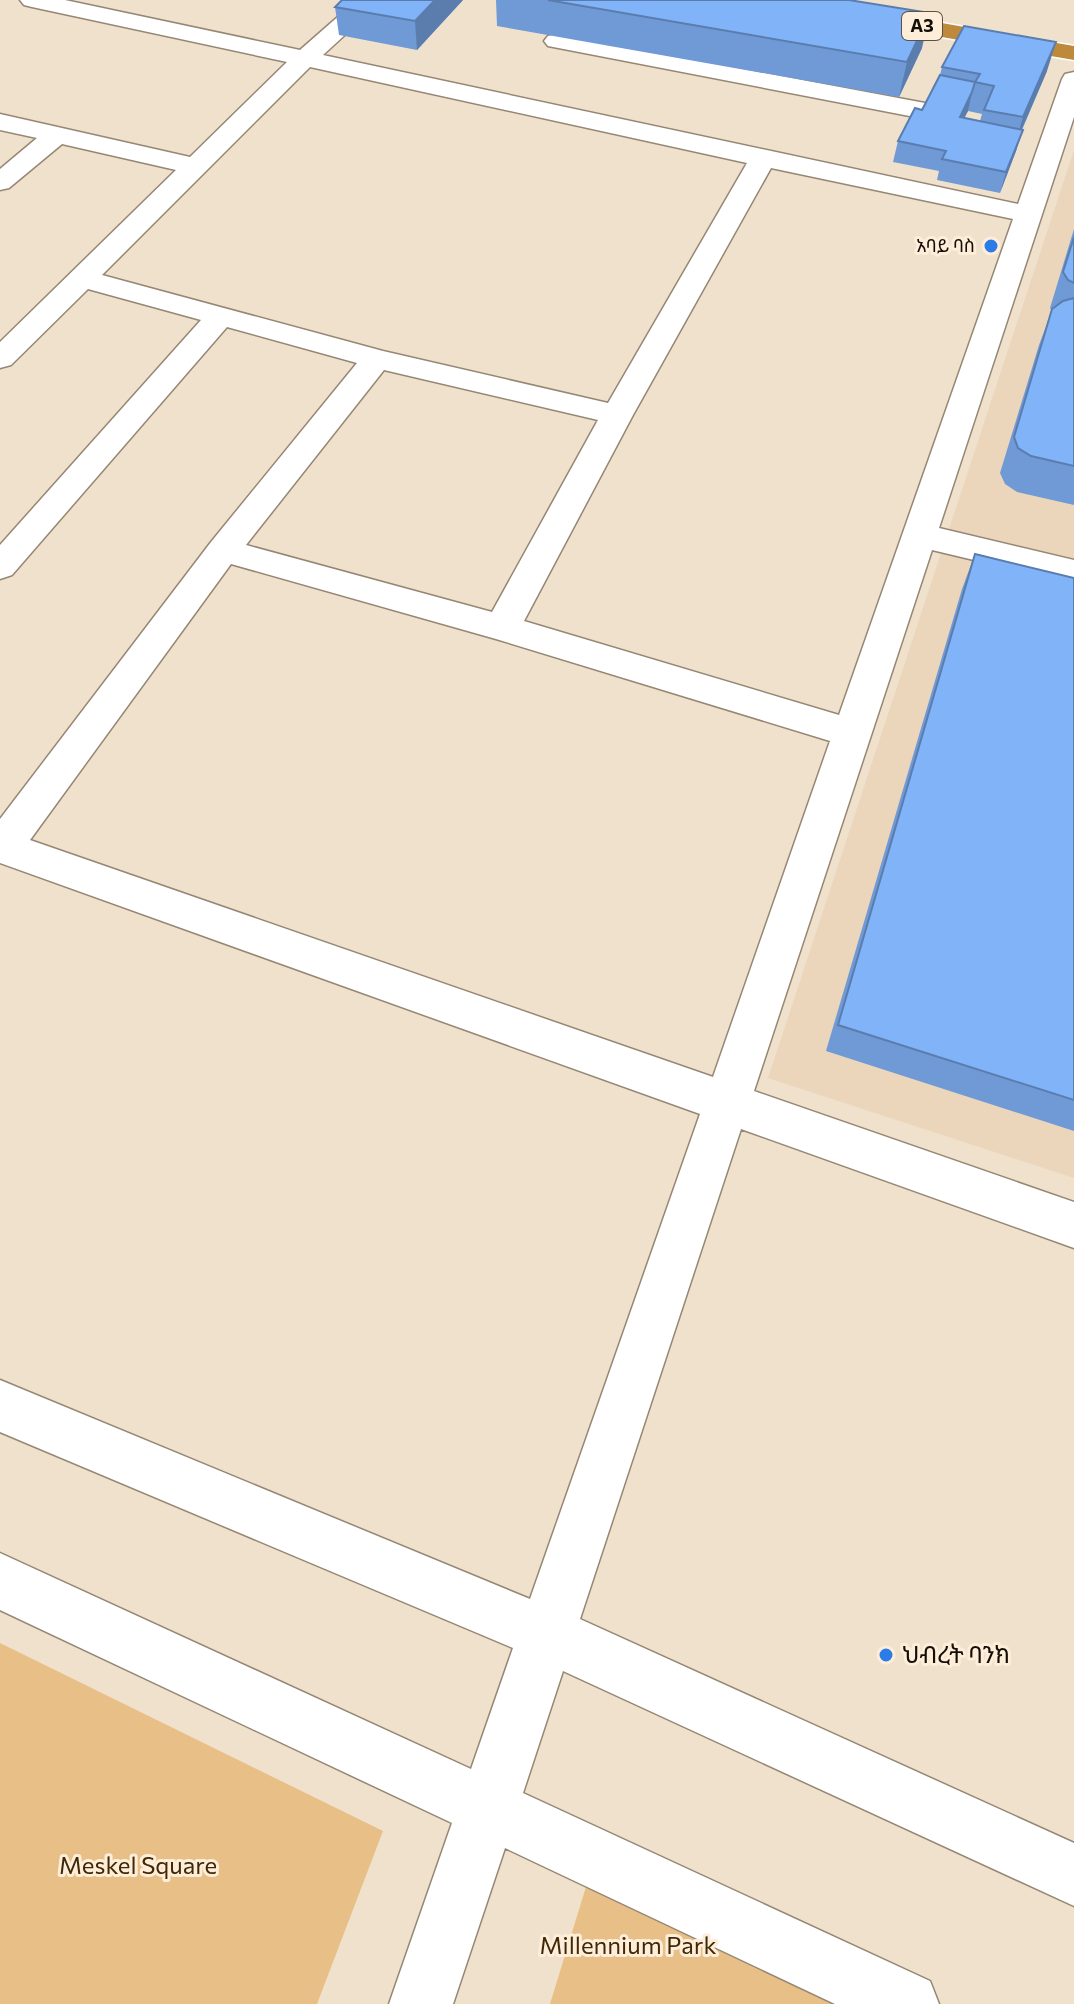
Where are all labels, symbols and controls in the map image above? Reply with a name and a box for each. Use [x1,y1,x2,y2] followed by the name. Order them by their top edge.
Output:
[902,12,942,40] road number: A3
[916,234,975,256] place label: አባይ ባስ
[982,237,1000,255] marker: አባይ ባስ
[902,1639,1010,1668] place label: ህብረት ባንክ
[877,1646,895,1664] marker: ህብረት ባንክ
[59,1850,217,1879] park label: Meskel Square
[540,1930,716,1959] park label: Millennium Park

